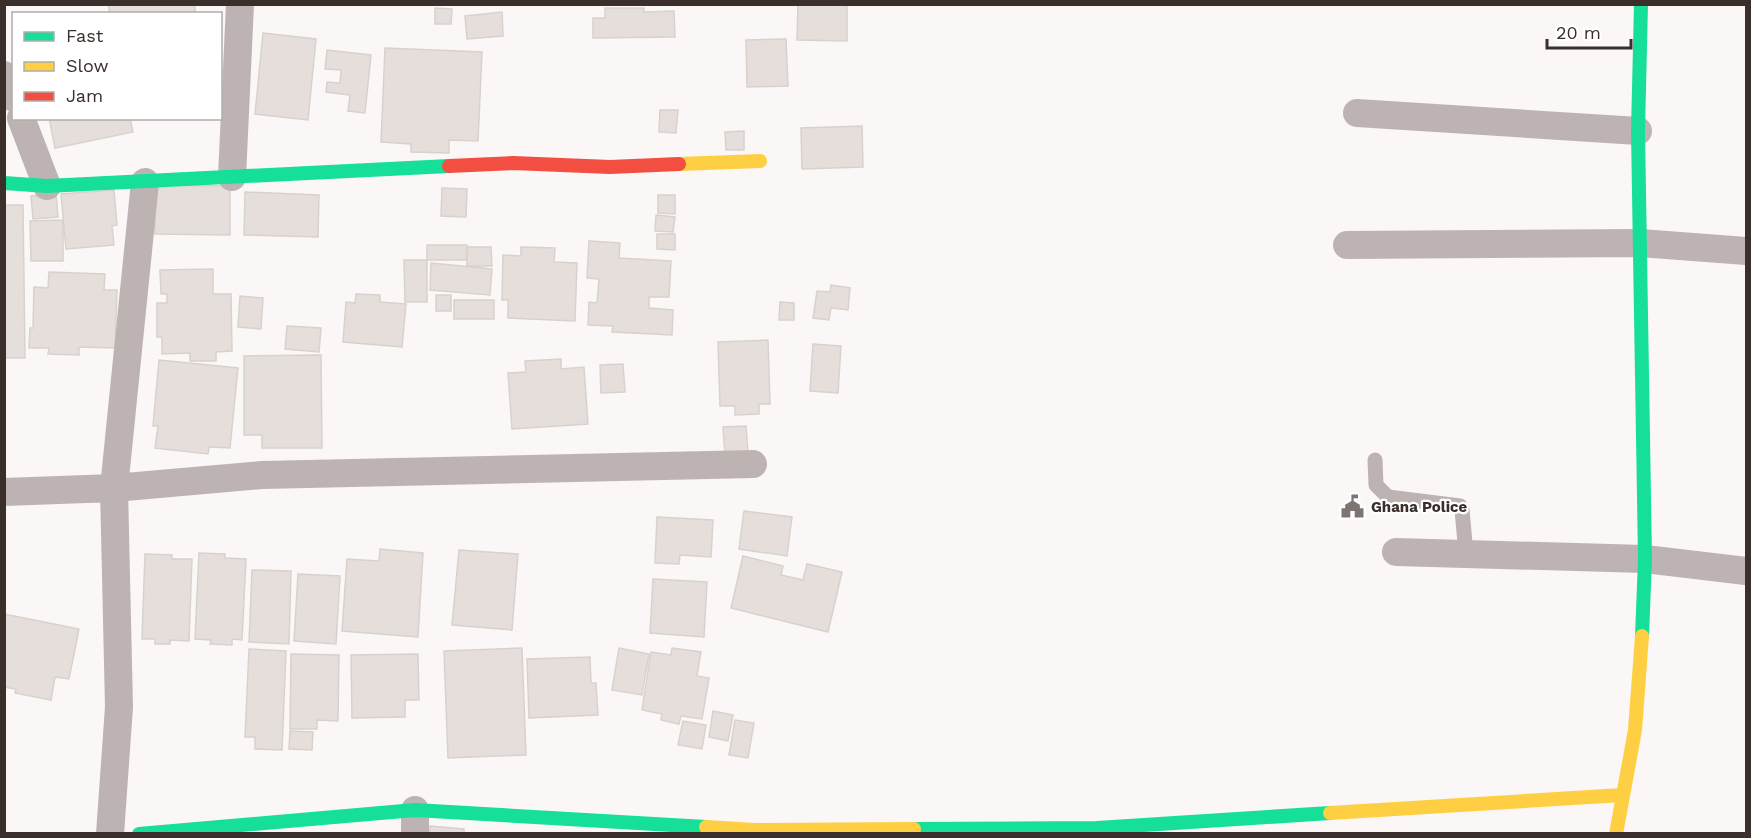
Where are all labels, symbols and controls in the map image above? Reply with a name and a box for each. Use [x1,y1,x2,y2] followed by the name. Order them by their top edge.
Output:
[12,12,222,120] legend
[1547,12,1631,50] scale bar
[1556,22,1601,43] text: 20 m
[66,25,104,46] text: Fast
[66,55,109,76] text: Slow
[66,85,103,106] text: Jam
[1340,494,1366,520] public building icon: Ghana Police
[1371,498,1468,516] place label: Ghana Police

